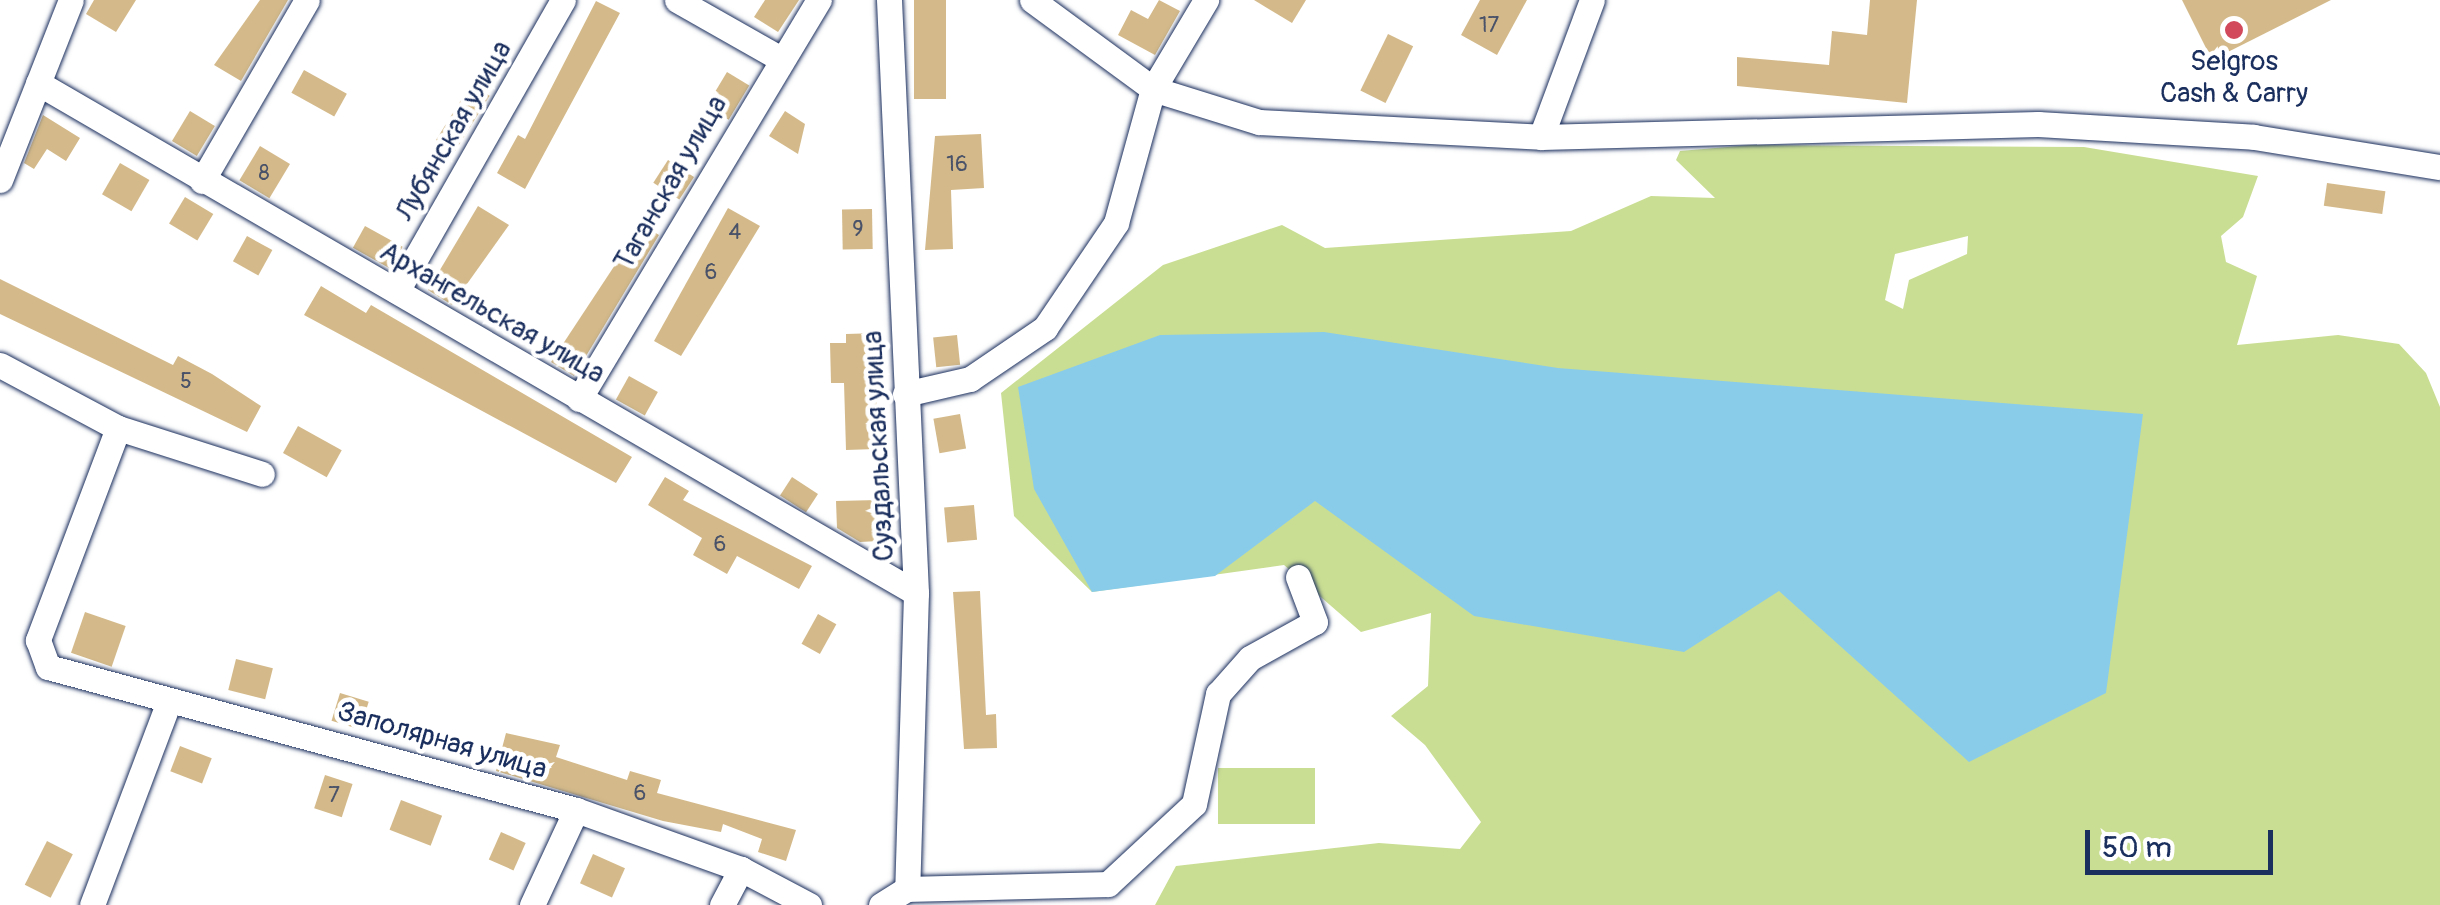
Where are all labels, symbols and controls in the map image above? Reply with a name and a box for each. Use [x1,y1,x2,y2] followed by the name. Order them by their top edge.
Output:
[1479,13,1499,39] house number: 17
[2223,19,2245,41] marker: Selgros Cash & Carry
[389,35,519,227] street label: Лубянская улица
[2160,45,2308,111] place label: Selgros Cash & Carry
[608,90,734,276] street label: Таганская улица
[946,152,968,178] house number: 16
[258,161,270,187] house number: 8
[852,217,864,243] house number: 9
[729,220,741,246] house number: 4
[374,235,610,391] street label: Архангельская улица
[705,260,717,286] house number: 6
[856,330,902,562] street label: Суздальская улица
[180,369,192,395] house number: 5
[714,532,726,558] house number: 6
[333,695,551,787] street label: Заполярная улица
[634,781,646,807] house number: 6
[328,783,340,809] house number: 7
[2090,810,2278,872] scale bar
[2102,829,2172,866] text: 50 m

